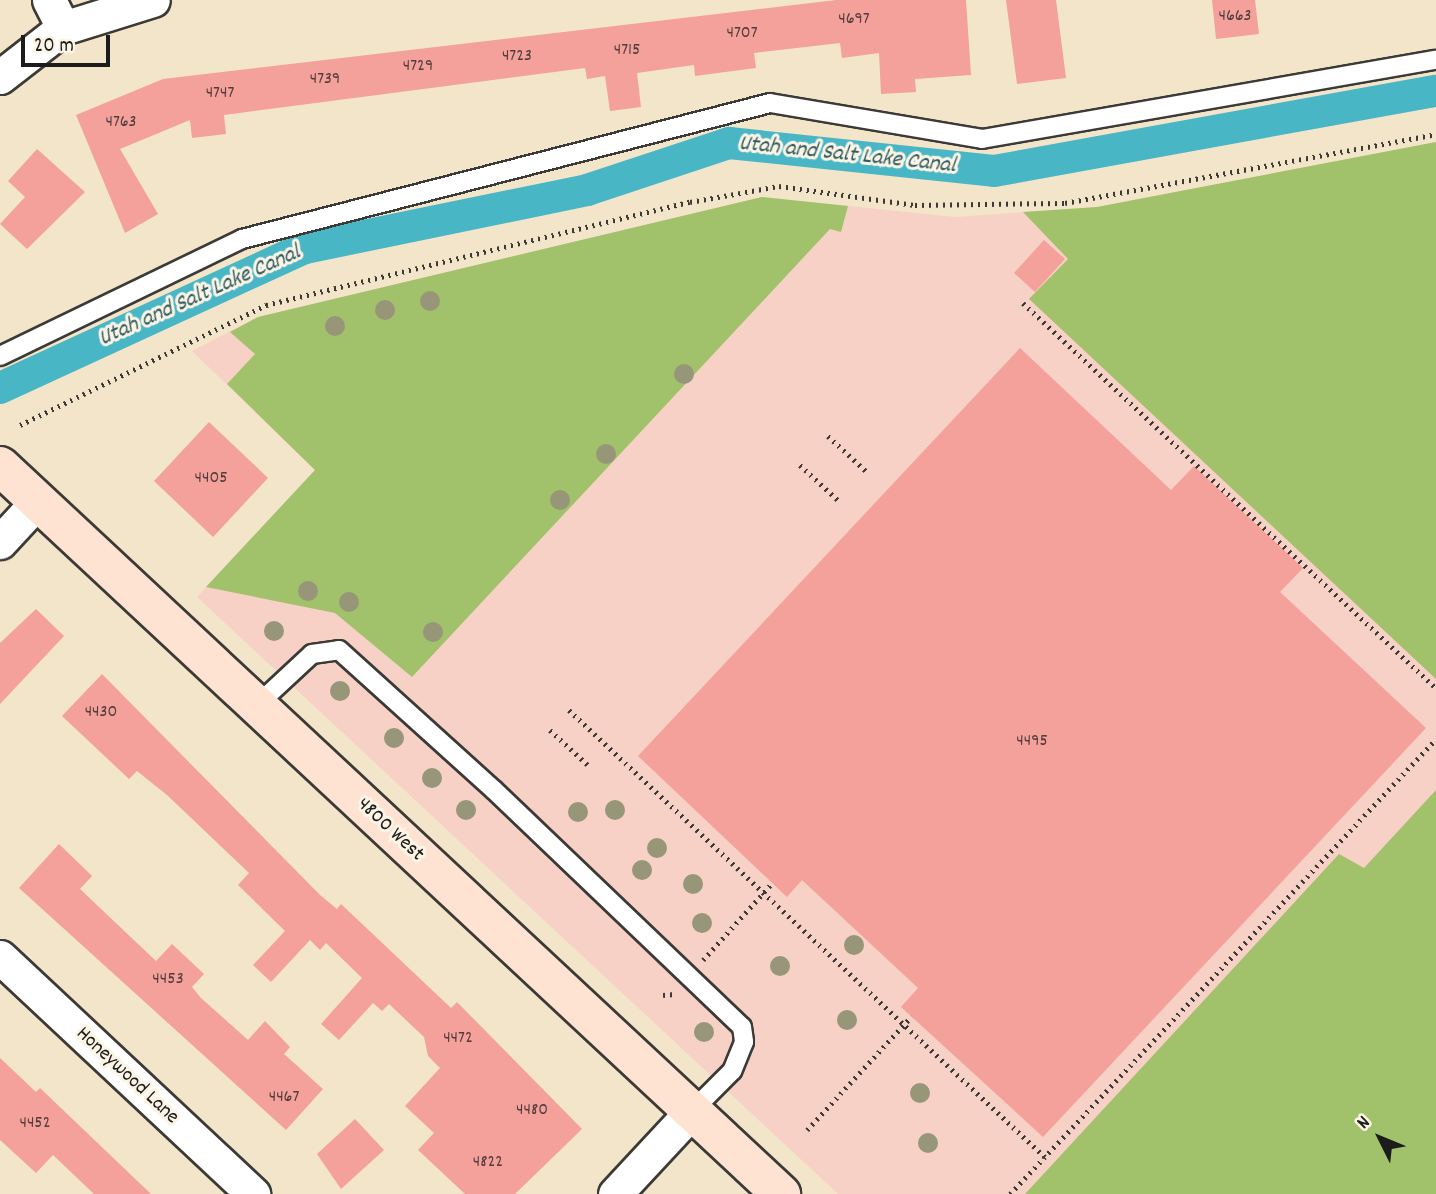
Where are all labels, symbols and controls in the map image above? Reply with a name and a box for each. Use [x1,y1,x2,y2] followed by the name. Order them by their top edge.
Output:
[1218,6,1252,28] house number: 4663
[838,9,870,31] house number: 4697
[24,21,114,65] scale bar
[726,23,758,45] house number: 4707
[34,32,74,62] text: 20 m
[614,40,640,62] house number: 4715
[502,46,532,68] house number: 4723
[403,56,433,78] house number: 4729
[310,69,340,91] house number: 4739
[206,83,234,105] house number: 4747
[105,112,137,134] house number: 4763
[737,131,957,181] water label: Utah and Salt Lake Canal
[95,240,305,354] water label: Utah and Salt Lake Canal
[194,468,228,490] house number: 4405
[85,702,117,724] house number: 4430
[1016,731,1048,753] house number: 4495
[351,793,429,867] street label: 4800 West
[152,969,184,991] house number: 4453
[70,1022,184,1130] street label: Honeywood Lane
[443,1028,473,1050] house number: 4472
[269,1087,299,1109] house number: 4467
[516,1100,548,1122] house number: 4480
[1345,1103,1415,1173] north arrow
[1351,1111,1377,1136] text: N
[19,1113,51,1135] house number: 4452
[473,1152,503,1174] house number: 4822

